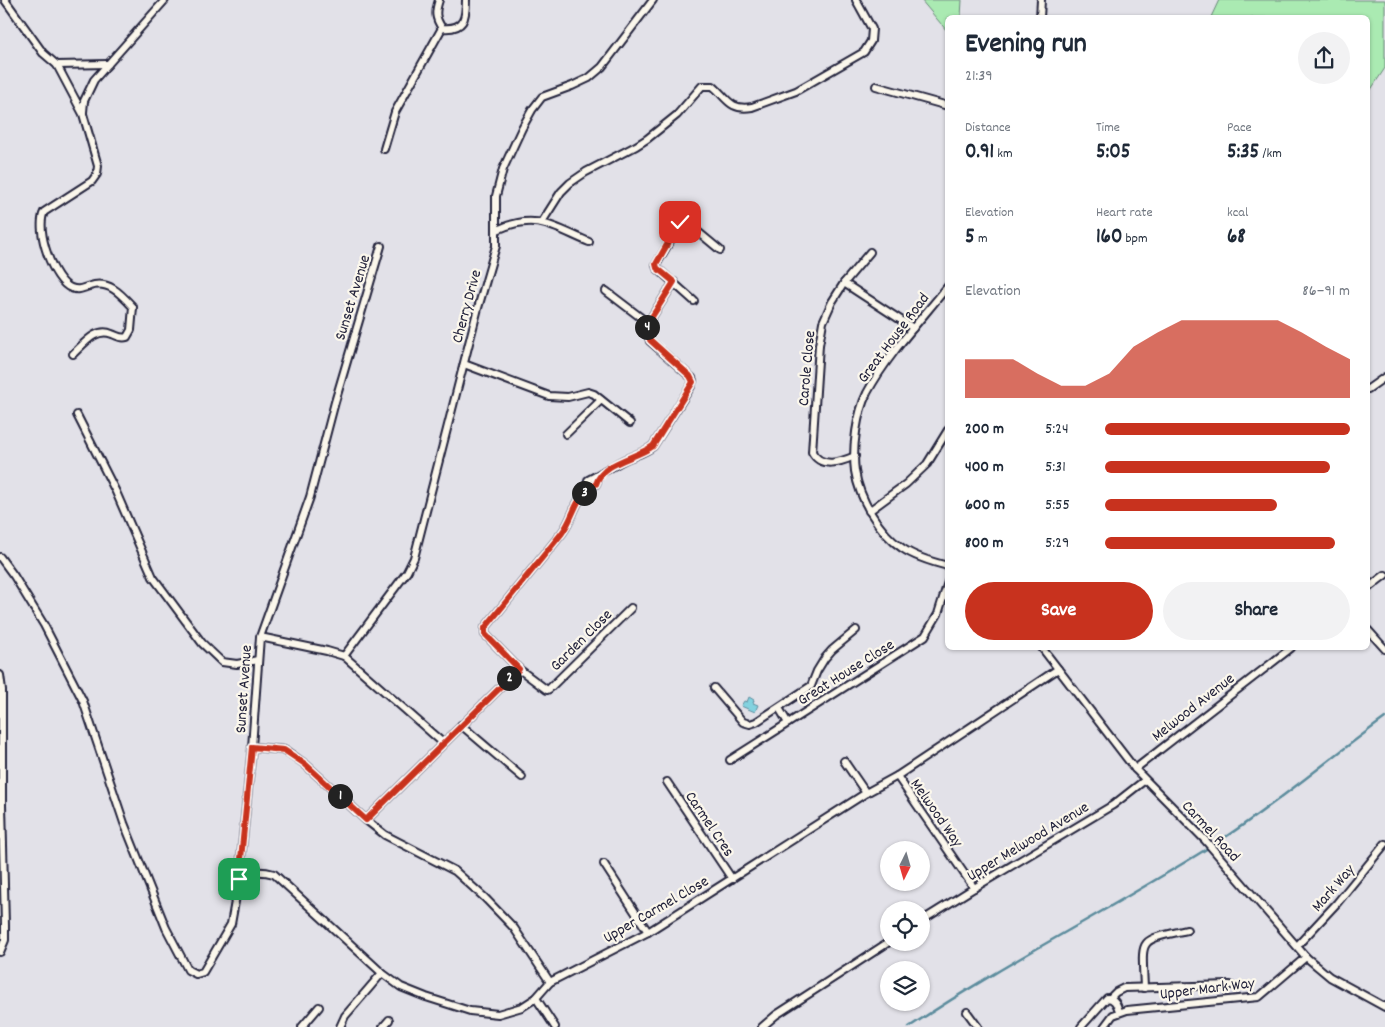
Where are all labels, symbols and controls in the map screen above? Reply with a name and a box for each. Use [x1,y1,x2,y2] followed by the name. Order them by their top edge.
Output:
[965,26,1087,66] text: Evening run
[1298,32,1350,84] button: share
[965,65,993,88] text: 21:39
[965,118,1011,138] text: Distance
[1096,118,1120,138] text: Time
[1227,118,1252,138] text: Pace
[965,138,994,168] text: 0.91
[1096,138,1130,168] text: 5:05
[1227,138,1259,168] text: 5:35
[994,144,1013,164] text: km
[1259,144,1282,164] text: /km
[659,201,701,243] pin
[965,203,1014,223] text: Elevation
[1096,203,1153,223] text: Heart rate
[1227,203,1248,223] text: kcal
[666,208,694,236] icon: check
[965,223,975,253] text: 5
[1096,223,1122,253] text: 160
[1227,223,1246,253] text: 68
[975,229,988,249] text: m
[1122,229,1148,249] text: bpm
[329,252,377,343] street label: Sunset Avenue
[447,267,488,346] street label: Cherry Drive
[965,280,1021,303] text: Elevation
[1302,280,1350,303] text: 86–91 m
[852,289,936,388] street label: Great House Road
[634,314,660,340] pin: 4
[645,317,650,337] text: 4
[793,330,822,407] street label: Carole Close
[965,418,1004,441] text: 200 m
[1045,418,1069,441] text: 5:24
[965,456,1004,479] text: 400 m
[1045,456,1066,479] text: 5:31
[572,480,596,506] pin: 3
[581,483,588,503] text: 3
[965,494,1005,517] text: 600 m
[1045,494,1070,517] text: 5:55
[965,532,1004,555] text: 800 m
[1045,532,1069,555] text: 5:29
[965,582,1153,640] button: Save
[1163,582,1350,640] button: Share
[545,604,618,677] street label: Garden Close
[793,634,899,712] street label: Great House Close
[230,644,259,734] street label: Sunset Avenue
[496,666,522,690] pin: 2
[506,668,513,688] text: 2
[1147,668,1240,748] street label: Melwood Avenue
[904,774,968,853] street label: Melwood Way
[328,784,352,808] pin: 1
[339,786,342,806] text: 1
[679,787,739,862] street label: Carmel Cres
[1176,796,1245,868] street label: Carmel Road
[963,797,1094,888] street label: Upper Melwood Avenue
[880,841,930,891] north arrow
[880,841,930,1011] map controls
[218,858,260,900] pin
[1307,859,1361,917] street label: Mark Way
[225,865,253,893] icon: arrive
[599,871,713,950] street label: Upper Carmel Close
[880,901,930,951] button: locate
[880,961,930,1011] button: layers
[1159,972,1257,1007] street label: Upper Mark Way

